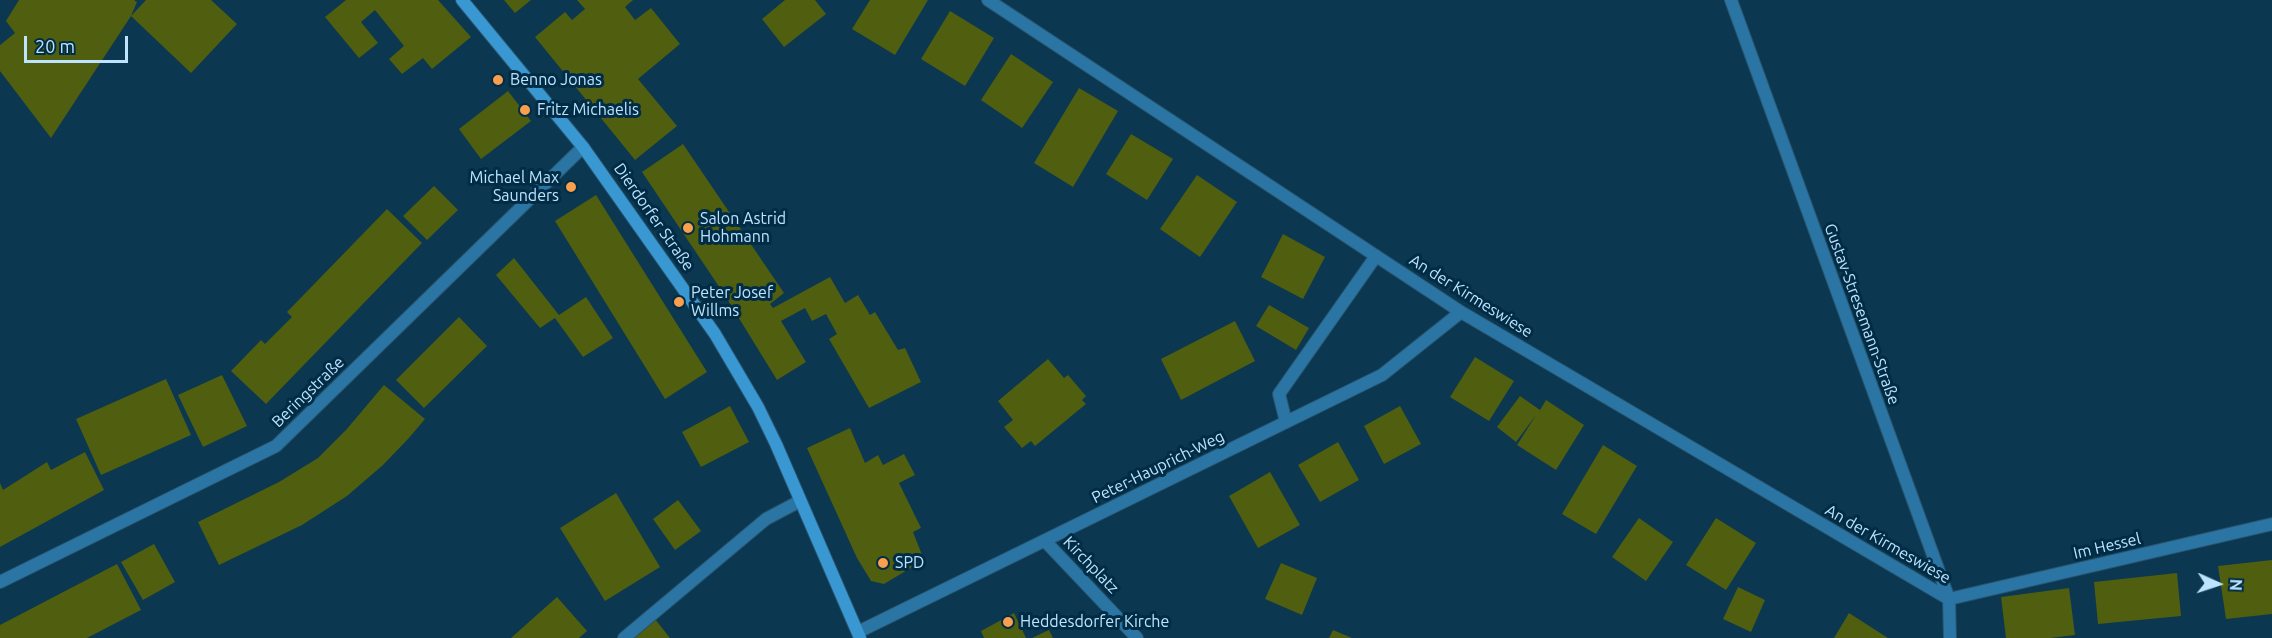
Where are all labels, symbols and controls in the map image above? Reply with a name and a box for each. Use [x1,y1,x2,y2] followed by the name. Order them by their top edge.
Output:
[27,24,130,62] scale bar
[35,36,75,56] text: 20 m
[510,70,602,90] place label: Benno Jonas
[491,73,505,87] marker: Benno Jonas
[537,100,639,120] place label: Fritz Michaelis
[518,103,532,117] marker: Fritz Michaelis
[610,160,698,274] street label: Dierdorfer Straße
[470,168,559,206] place label: Michael Max Saunders
[564,180,578,194] marker: Michael Max Saunders
[700,209,786,247] place label: Salon Astrid Hohmann
[681,221,695,235] marker: Salon Astrid Hohmann
[1820,221,1904,407] street label: Gustav-Stresemann-Straße
[1406,250,1536,342] street label: An der Kirmeswiese
[691,283,773,321] place label: Peter Josef Willms
[672,295,686,309] marker: Peter Josef Willms
[268,353,348,431] street label: Beringstraße
[1089,427,1227,507] street label: Peter-Hauprich-Weg
[1822,500,1954,588] street label: An der Kirmeswiese
[2071,529,2143,563] street label: Im Hessel
[1059,532,1123,598] street label: Kirchplatz
[895,553,924,573] place label: SPD
[2188,554,2248,614] north arrow
[876,556,890,570] marker: SPD
[2227,579,2245,591] text: N
[1020,612,1169,632] place label: Heddesdorfer Kirche
[1001,615,1015,629] marker: Heddesdorfer Kirche

